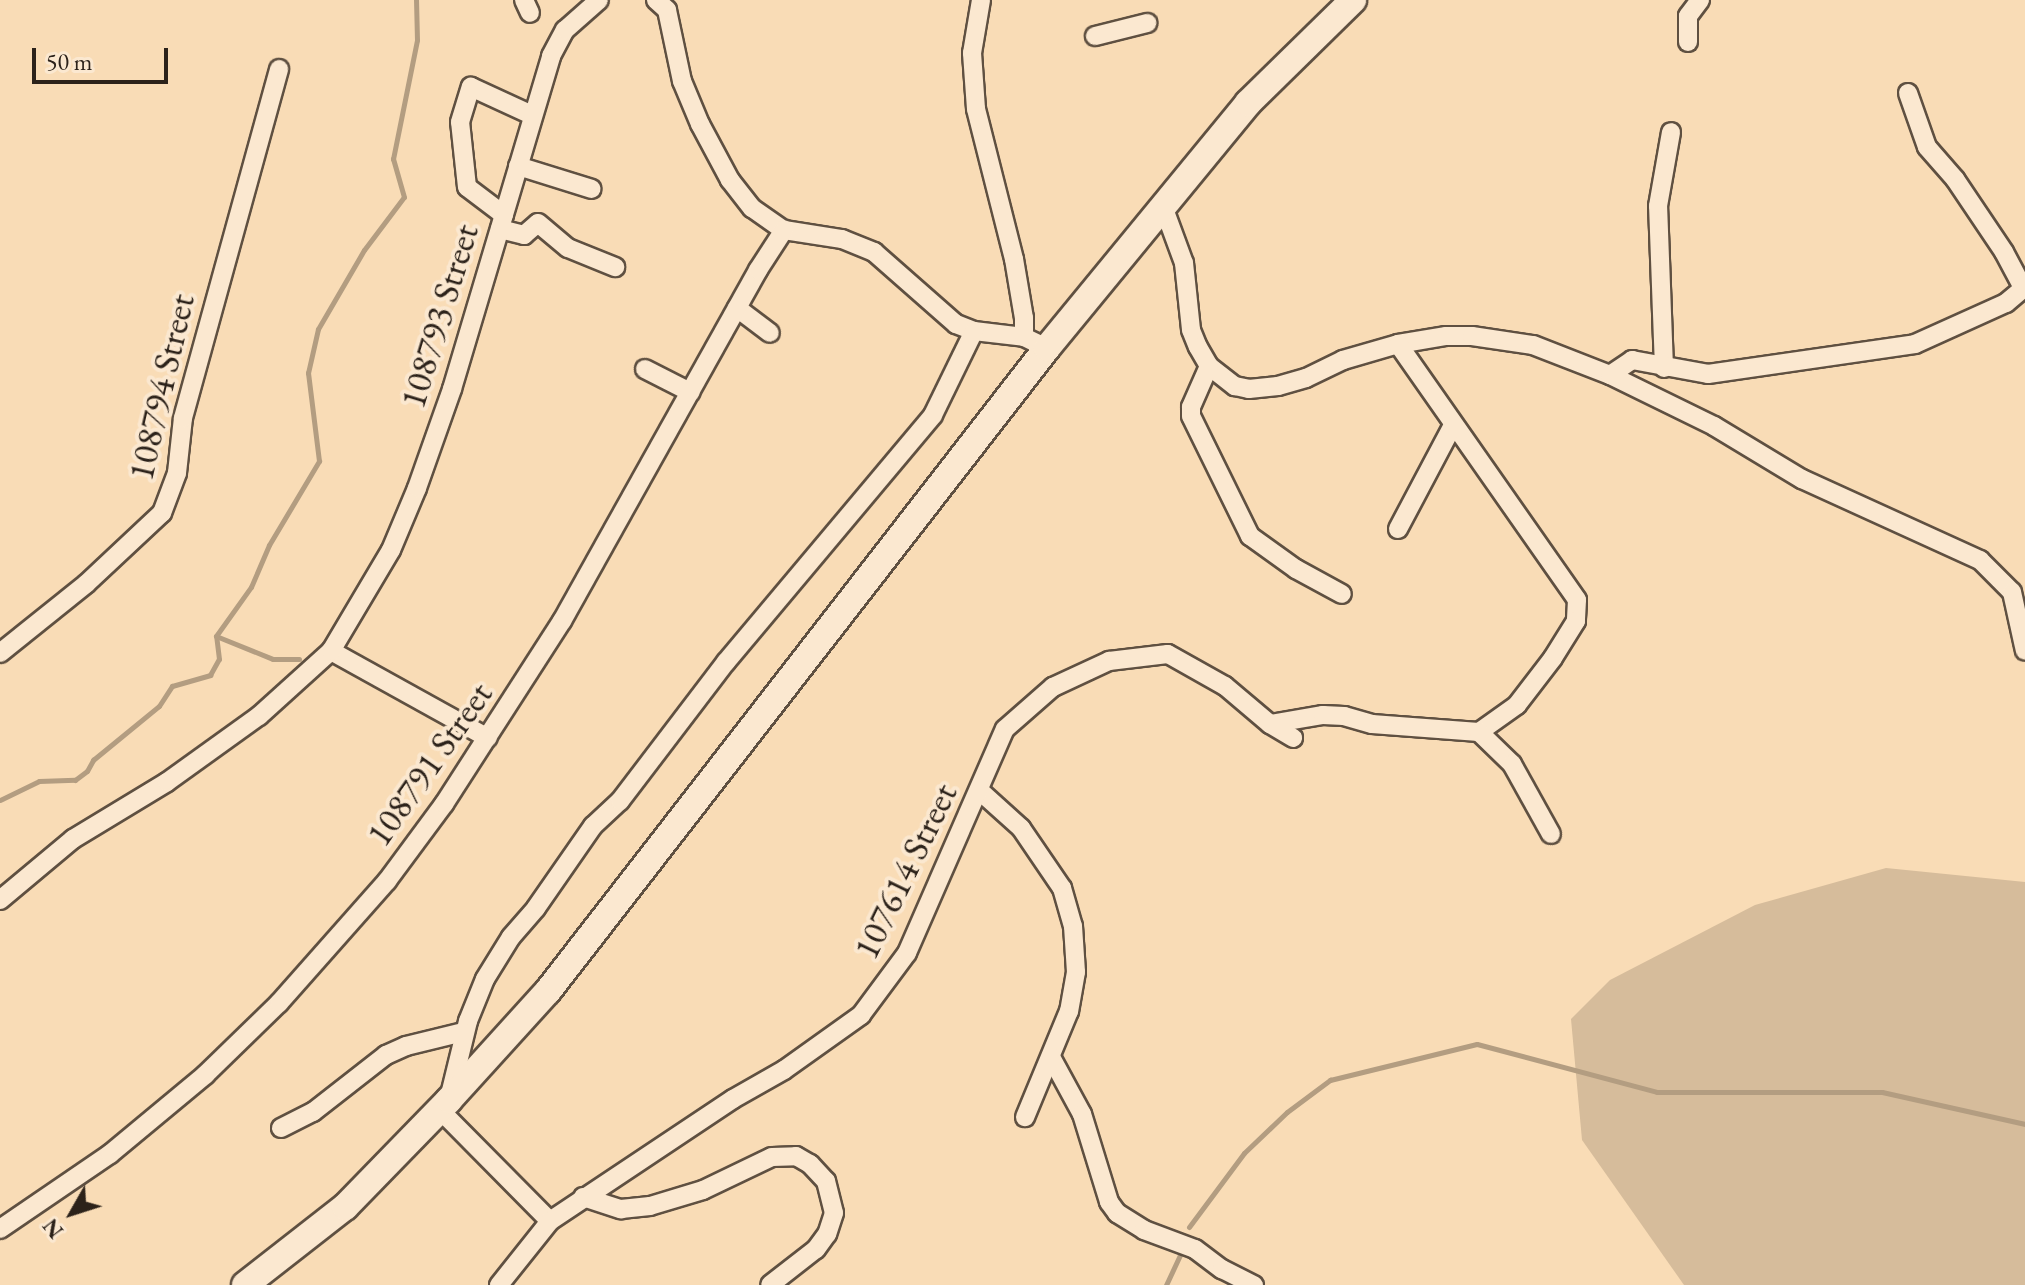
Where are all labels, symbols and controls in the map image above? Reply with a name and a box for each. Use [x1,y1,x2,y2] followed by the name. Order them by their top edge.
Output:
[36,32,172,82] scale bar
[46,46,93,77] text: 50 m
[391,219,487,413] street label: 108793 Street
[119,290,203,484] street label: 108794 Street
[357,674,501,854] street label: 108791 Street
[844,776,966,966] street label: 107614 Street
[32,1173,112,1253] north arrow
[36,1212,70,1244] text: N

